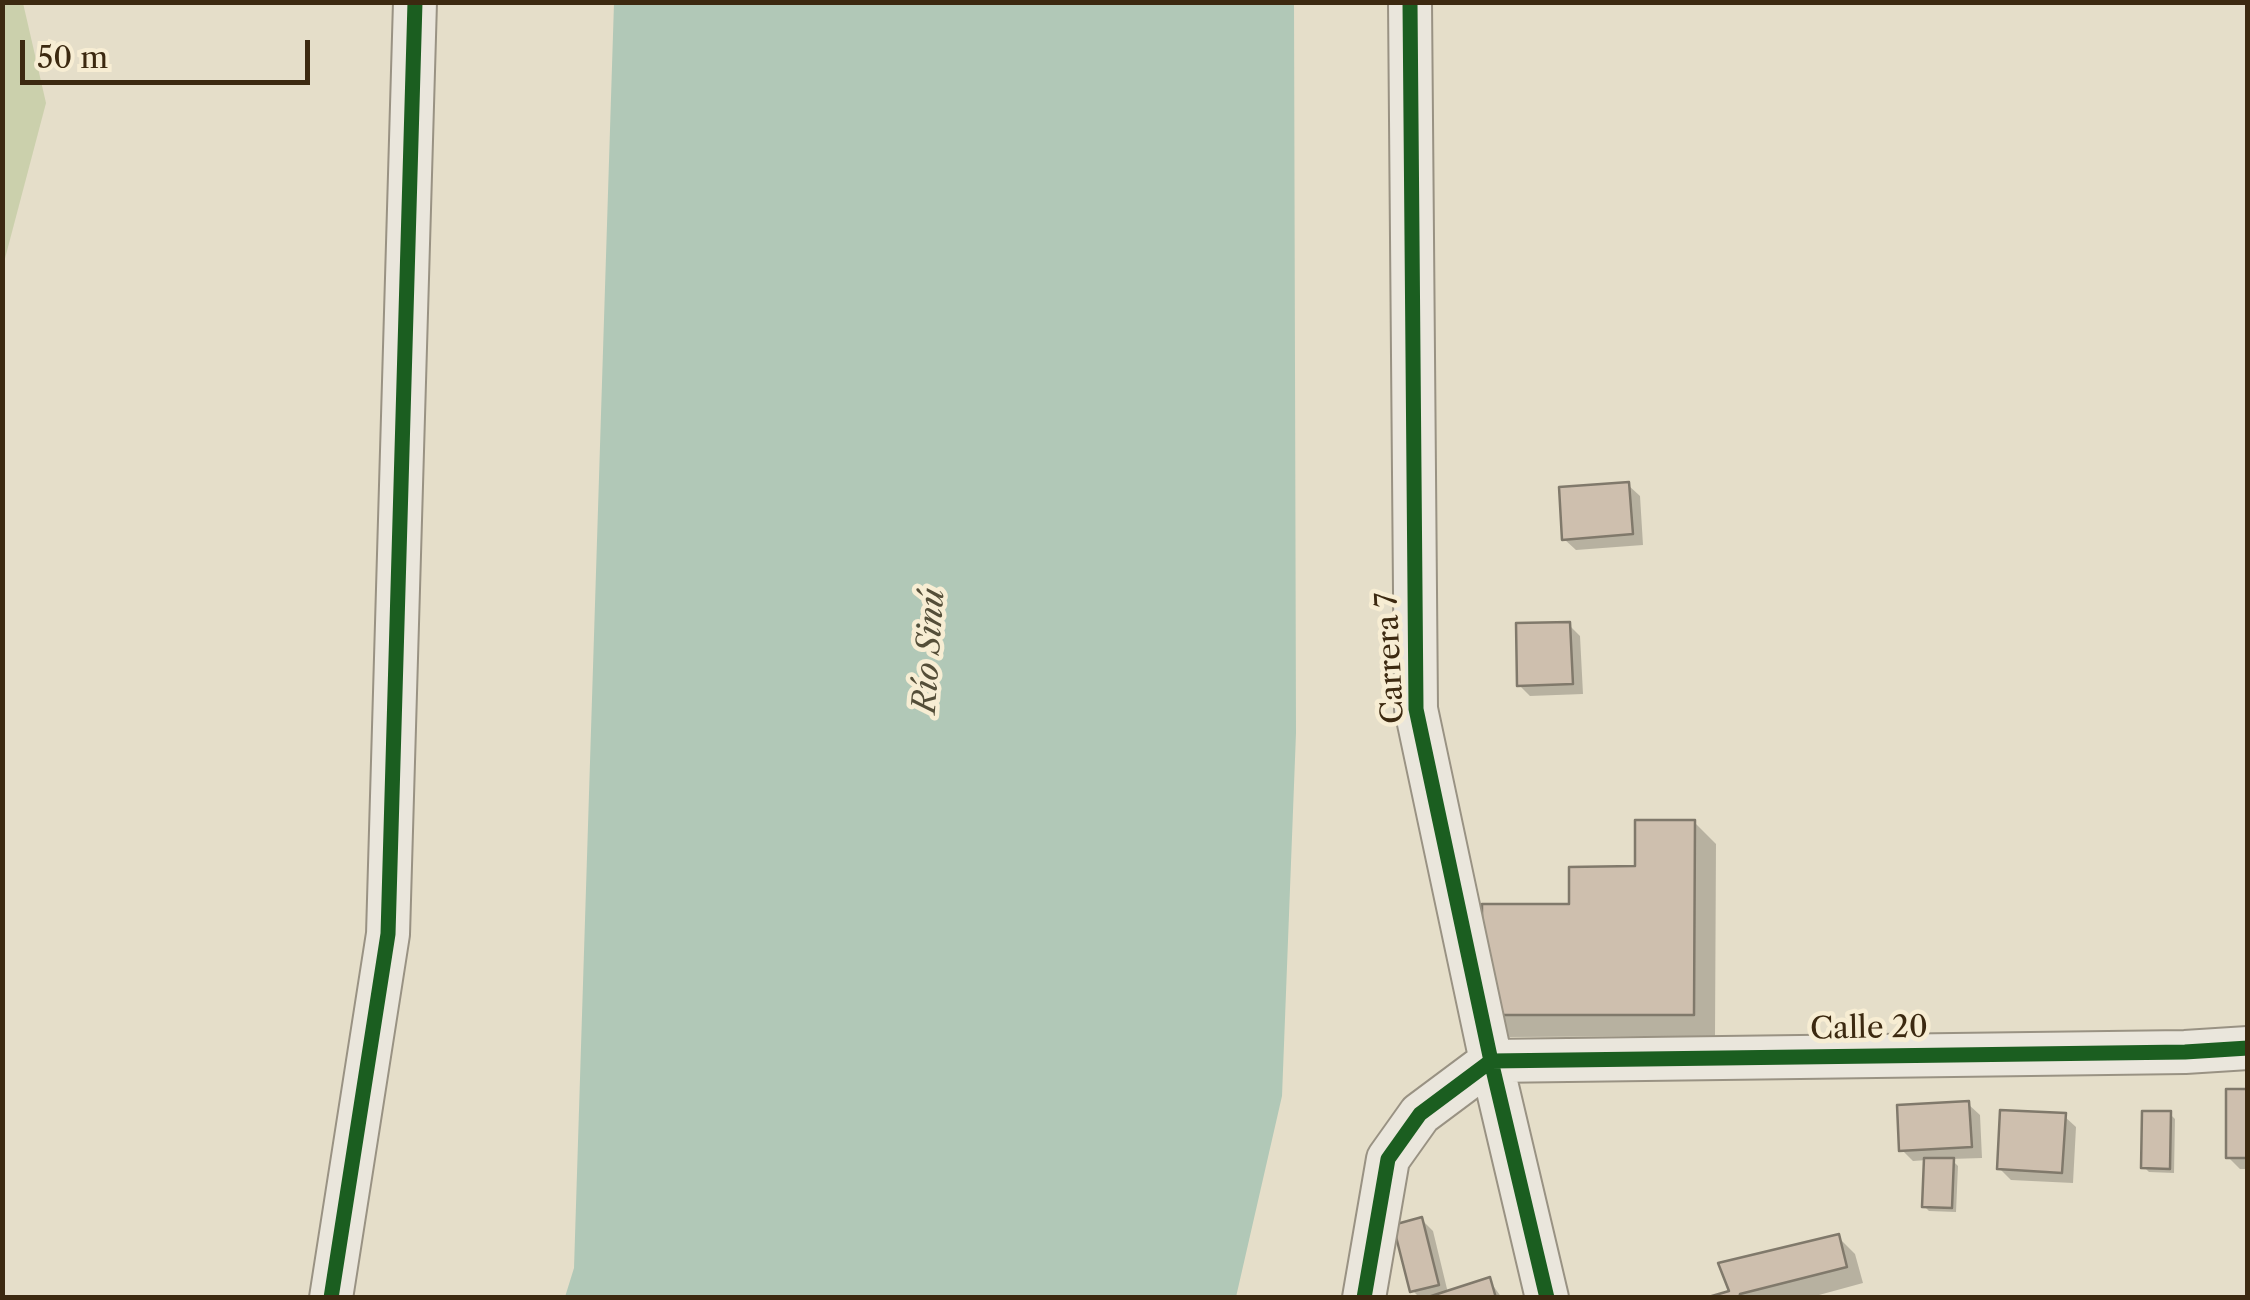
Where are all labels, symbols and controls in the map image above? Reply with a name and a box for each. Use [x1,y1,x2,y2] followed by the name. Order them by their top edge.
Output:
[25,20,315,82] scale bar
[37,39,108,76] text: 50 m
[906,587,954,715] water label: Río Sinú
[1370,591,1412,725] street label: Carrera 7
[1810,1010,1928,1048] street label: Calle 20

